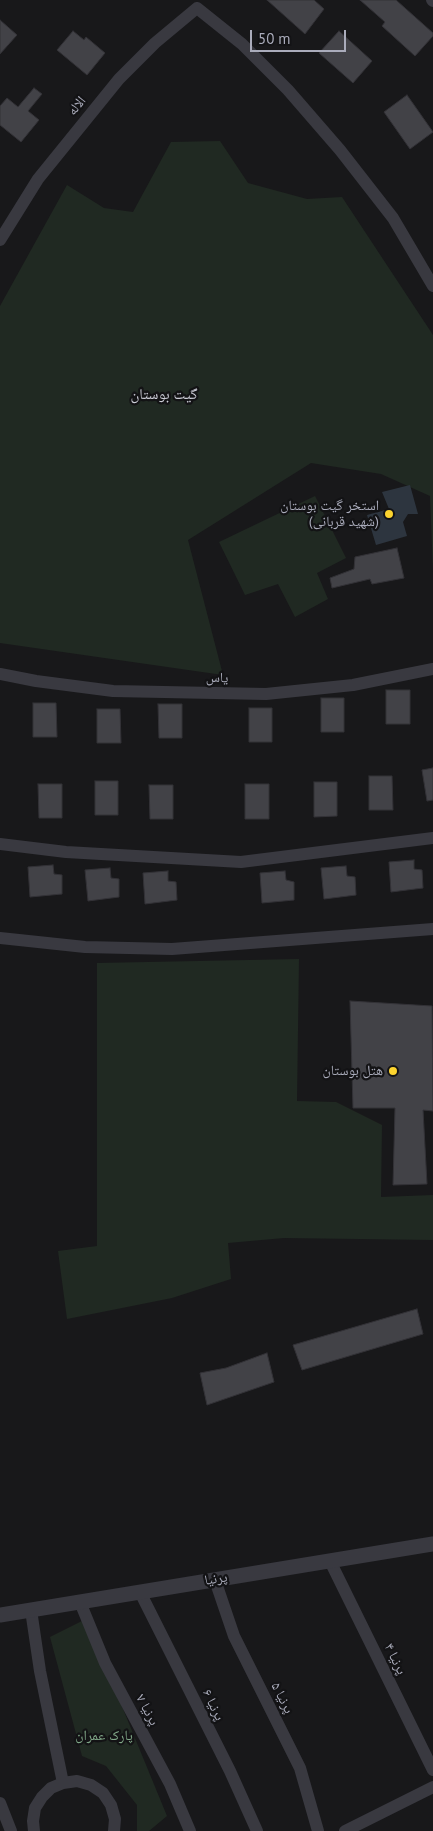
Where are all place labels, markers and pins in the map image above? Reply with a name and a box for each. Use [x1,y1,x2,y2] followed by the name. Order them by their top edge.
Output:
[280,498,379,530] place label: استخر گیت بوستان (شهید قربانی)
[383,508,395,520] marker: استخر گیت بوستان (شهید قربانی)
[322,1063,383,1079] place label: هتل بوستان
[387,1065,399,1077] marker: هتل بوستان

